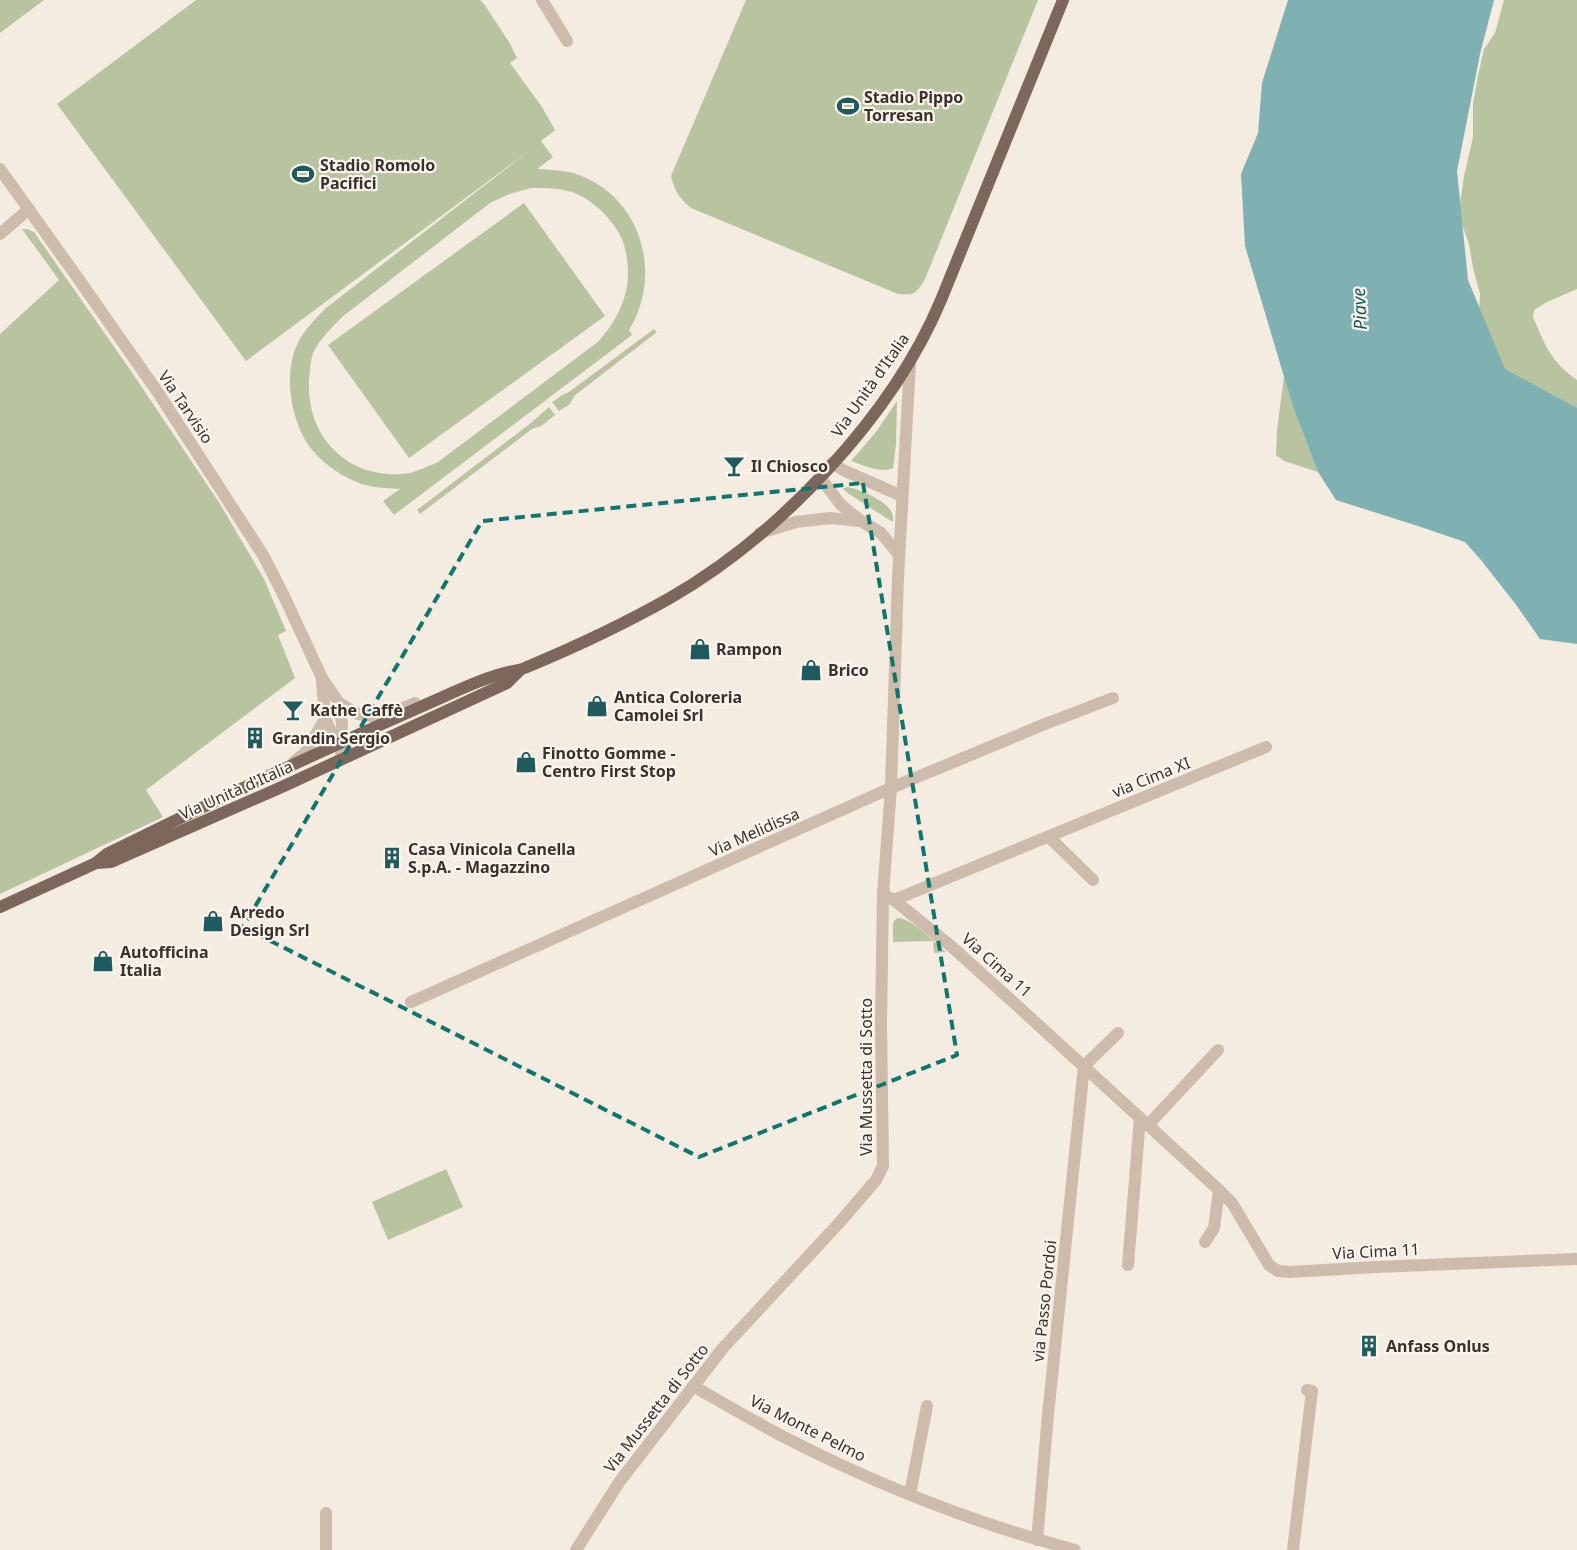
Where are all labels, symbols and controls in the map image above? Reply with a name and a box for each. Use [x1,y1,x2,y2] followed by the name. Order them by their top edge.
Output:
[864,86,963,126] place label: Stadio Pippo Torresan
[835,93,861,119] sports icon: Stadio Pippo Torresan
[320,154,435,194] place label: Stadio Romolo Pacifici
[290,161,316,187] sports icon: Stadio Romolo Pacifici
[1346,287,1372,331] water label: Piave
[826,329,914,441] street label: Via Unità d'Italia
[153,366,219,448] street label: Via Tarvisio
[721,453,747,479] bar icon: Il Chiosco
[751,455,828,477] place label: Il Chiosco
[687,636,713,662] shop icon: Rampon
[716,638,782,660] place label: Rampon
[798,657,824,683] shop icon: Brico
[828,659,869,681] place label: Brico
[614,686,742,726] place label: Antica Coloreria Camolei Srl
[584,693,610,719] shop icon: Antica Coloreria Camolei Srl
[280,697,306,723] bar icon: Kathe Caffè
[310,699,403,721] place label: Kathe Caffè
[242,725,268,751] building icon: Grandin Sergio
[272,727,390,749] place label: Grandin Sergio
[542,742,676,782] place label: Finotto Gomme - Centro First Stop
[513,749,539,775] shop icon: Finotto Gomme - Centro First Stop
[1109,751,1193,803] street label: via Cima XI
[176,755,296,825] street label: Via Unità d'Italia
[705,802,803,862] street label: Via Melidissa
[408,838,576,878] place label: Casa Vinicola Canella S.p.A. - Magazzino
[379,845,405,871] building icon: Casa Vinicola Canella S.p.A. - Magazzino
[230,901,310,941] place label: Arredo Design Srl
[200,908,226,934] shop icon: Arredo Design Srl
[957,928,1037,1002] street label: Via Cima 11
[120,941,209,981] place label: Autofficina Italia
[90,948,116,974] shop icon: Autofficina Italia
[855,998,877,1156] street label: Via Mussetta di Sotto
[1332,1238,1420,1264] street label: Via Cima 11
[1027,1239,1061,1363] street label: via Passo Pordoi
[1356,1333,1382,1359] building icon: Anfass Onlus
[1386,1335,1490,1357] place label: Anfass Onlus
[599,1339,713,1477] street label: Via Mussetta di Sotto
[746,1389,870,1467] street label: Via Monte Pelmo

